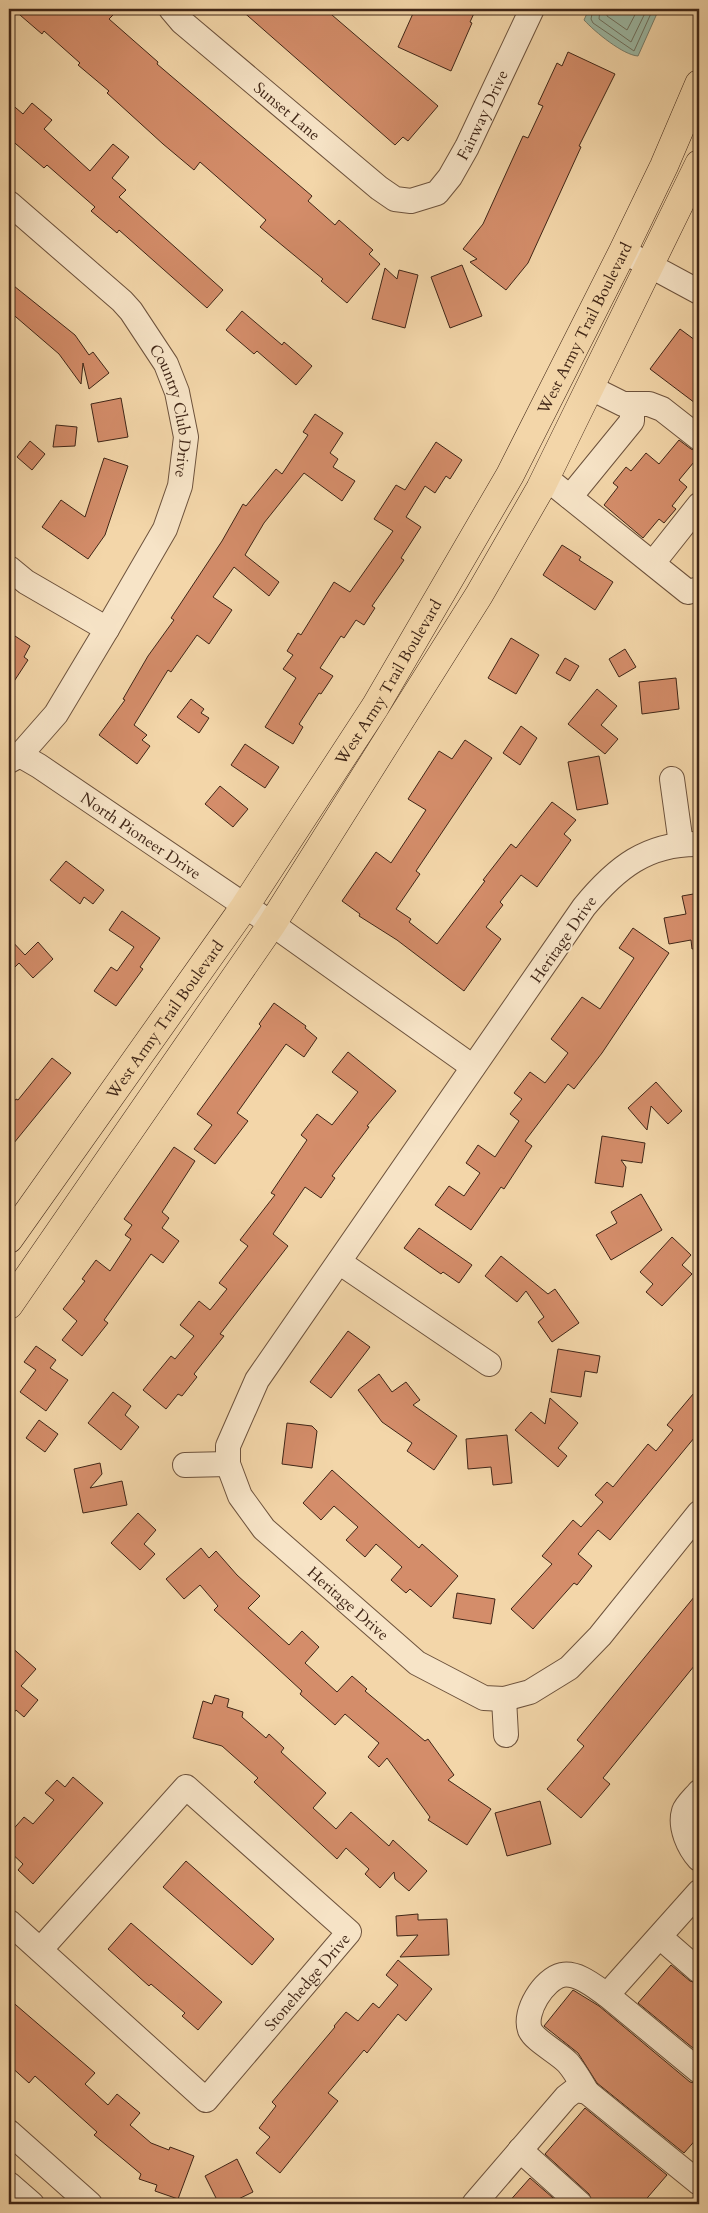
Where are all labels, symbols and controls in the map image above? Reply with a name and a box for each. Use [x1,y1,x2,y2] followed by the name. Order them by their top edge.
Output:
[452,66,514,164] street label: Fairway Drive
[249,77,325,146] street label: Sunset Lane
[532,238,638,419] street label: West Army Trail Boulevard
[144,340,196,479] street label: Country Club Drive
[330,595,447,770] street label: West Army Trail Boulevard
[76,787,205,885] street label: North Pioneer Drive
[526,891,602,988] street label: Heritage Drive
[101,936,229,1105] street label: West Army Trail Boulevard
[302,1562,394,1646] street label: Heritage Drive
[260,1929,355,2036] street label: Stonehedge Drive

